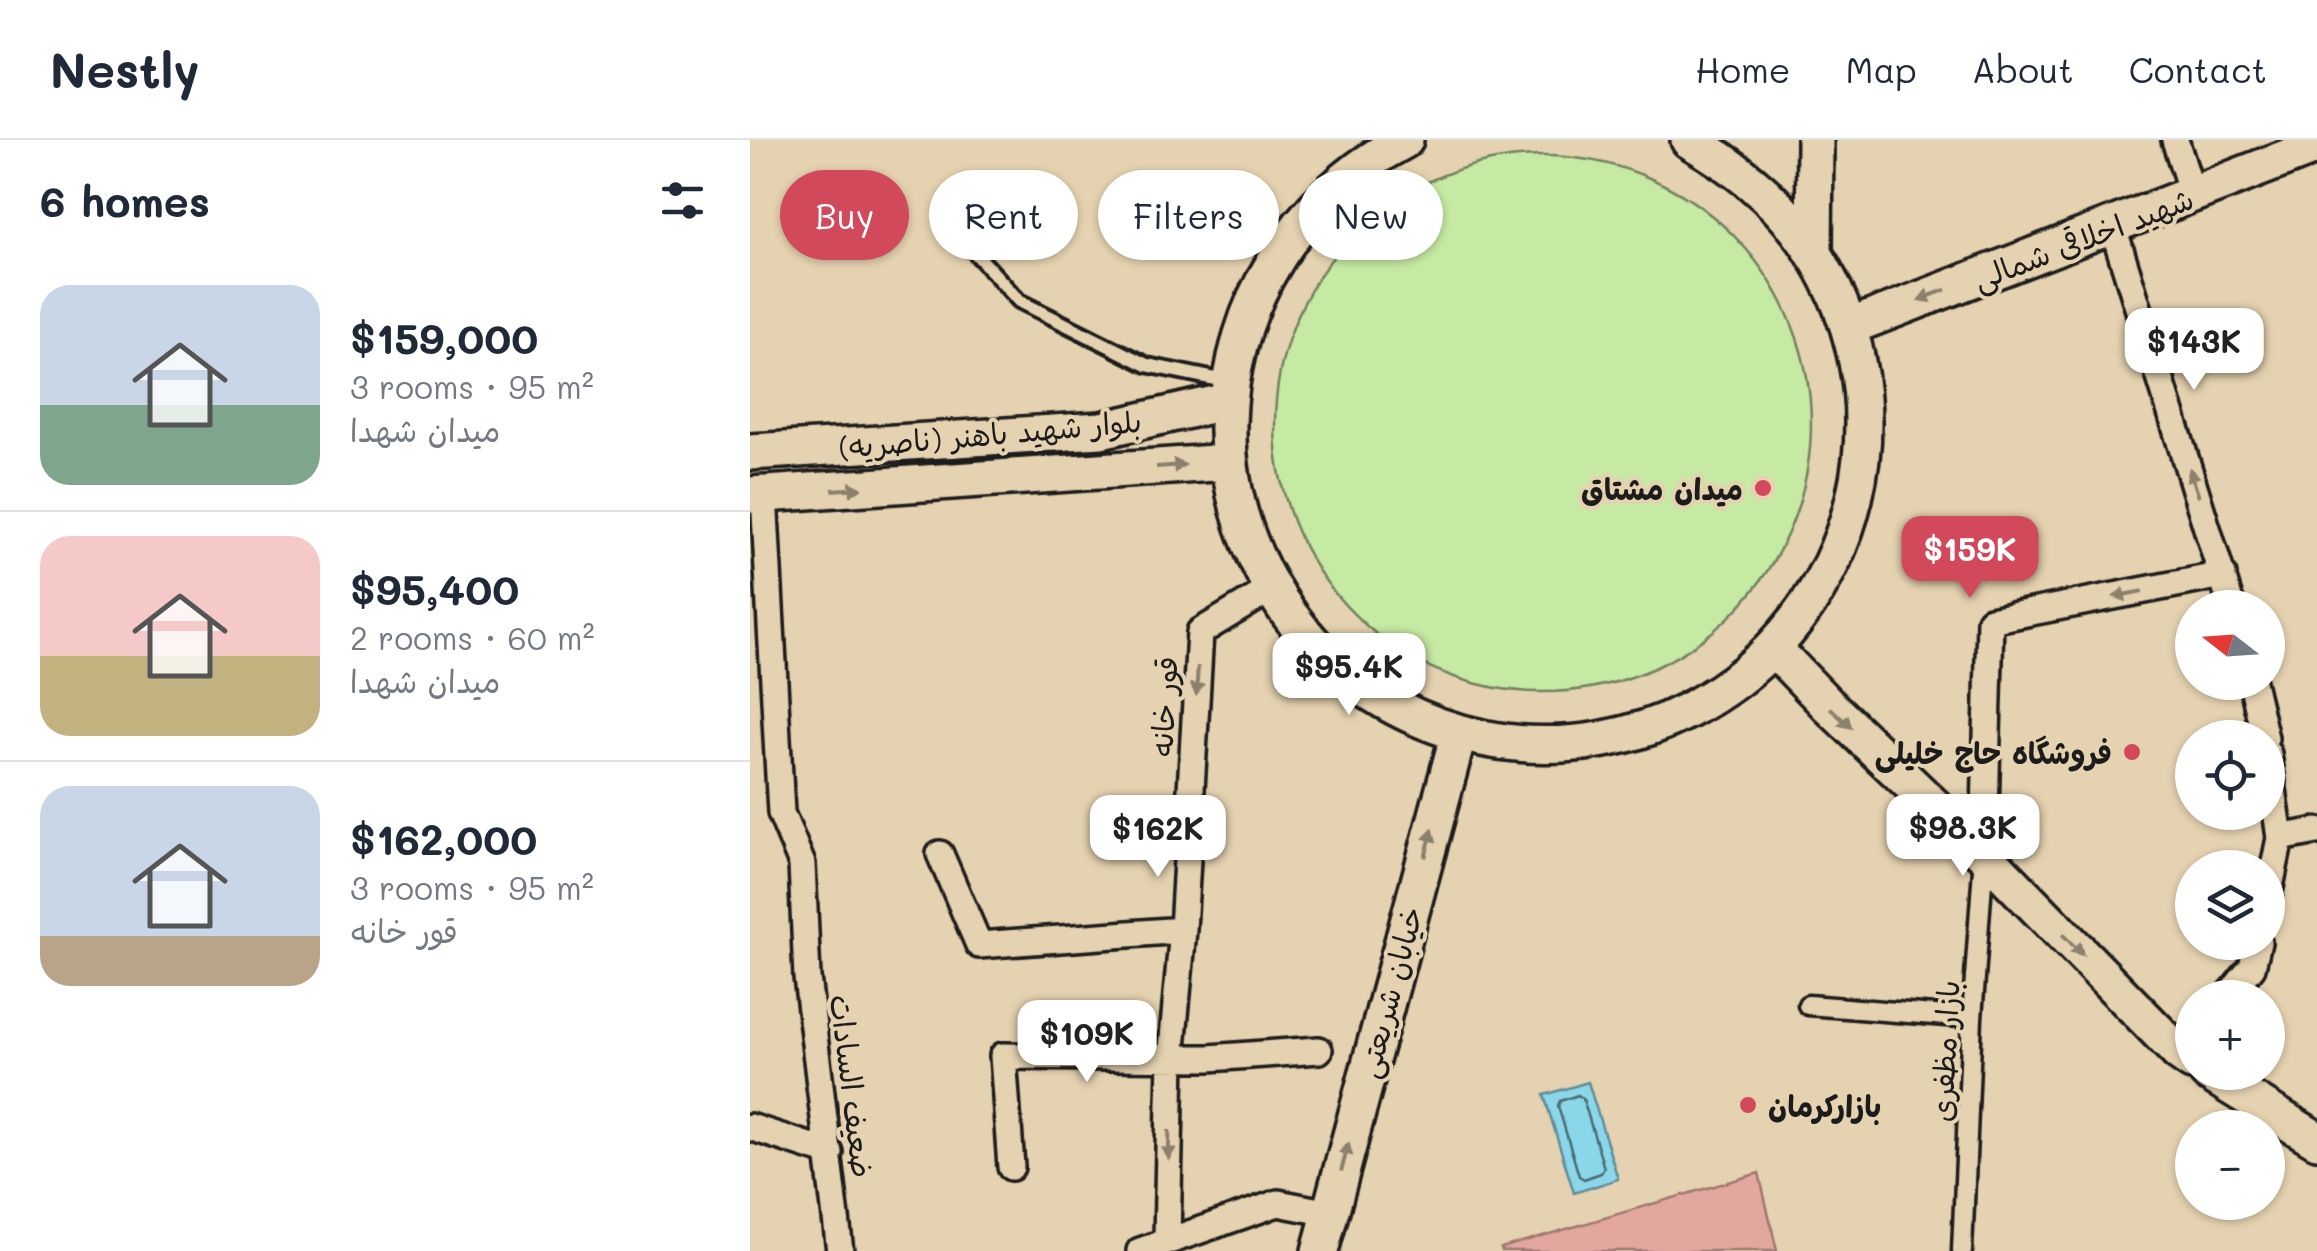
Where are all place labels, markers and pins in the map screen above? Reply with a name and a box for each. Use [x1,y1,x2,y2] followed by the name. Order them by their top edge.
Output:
[2124,308,2264,393] pin: $143K
[1581,468,1743,508] place label: ميدان مشتاق
[1752,477,1774,499] marker: ميدان مشتاق
[1900,516,2040,601] pin: $159K
[1268,633,1430,718] pin: $95.4K
[1875,732,2112,773] place label: فروشگاه حاج خلیلی
[2121,741,2143,763] marker: فروشگاه حاج خلیلی
[1882,794,2044,879] pin: $98.3K
[1088,795,1228,880] pin: $162K
[1017,1000,1157,1085] pin: $109K
[1768,1085,1881,1125] place label: بازارکرمان
[1737,1094,1759,1116] marker: بازارکرمان

